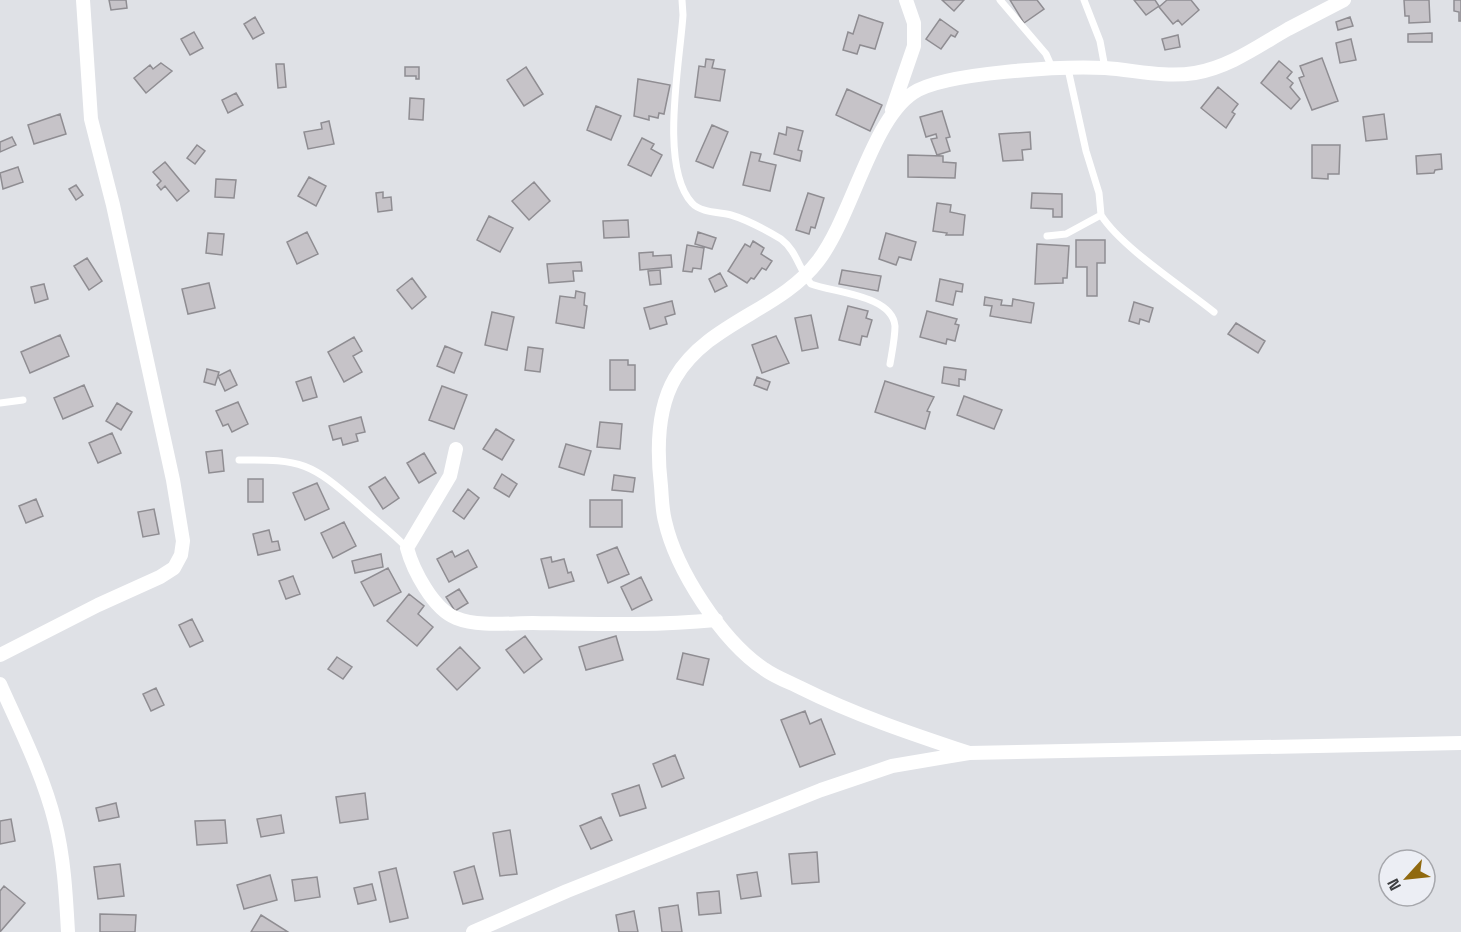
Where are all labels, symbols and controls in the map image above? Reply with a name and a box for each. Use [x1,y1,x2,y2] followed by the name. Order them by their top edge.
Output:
[1377,848,1437,908] north arrow
[1382,875,1406,894] text: N

